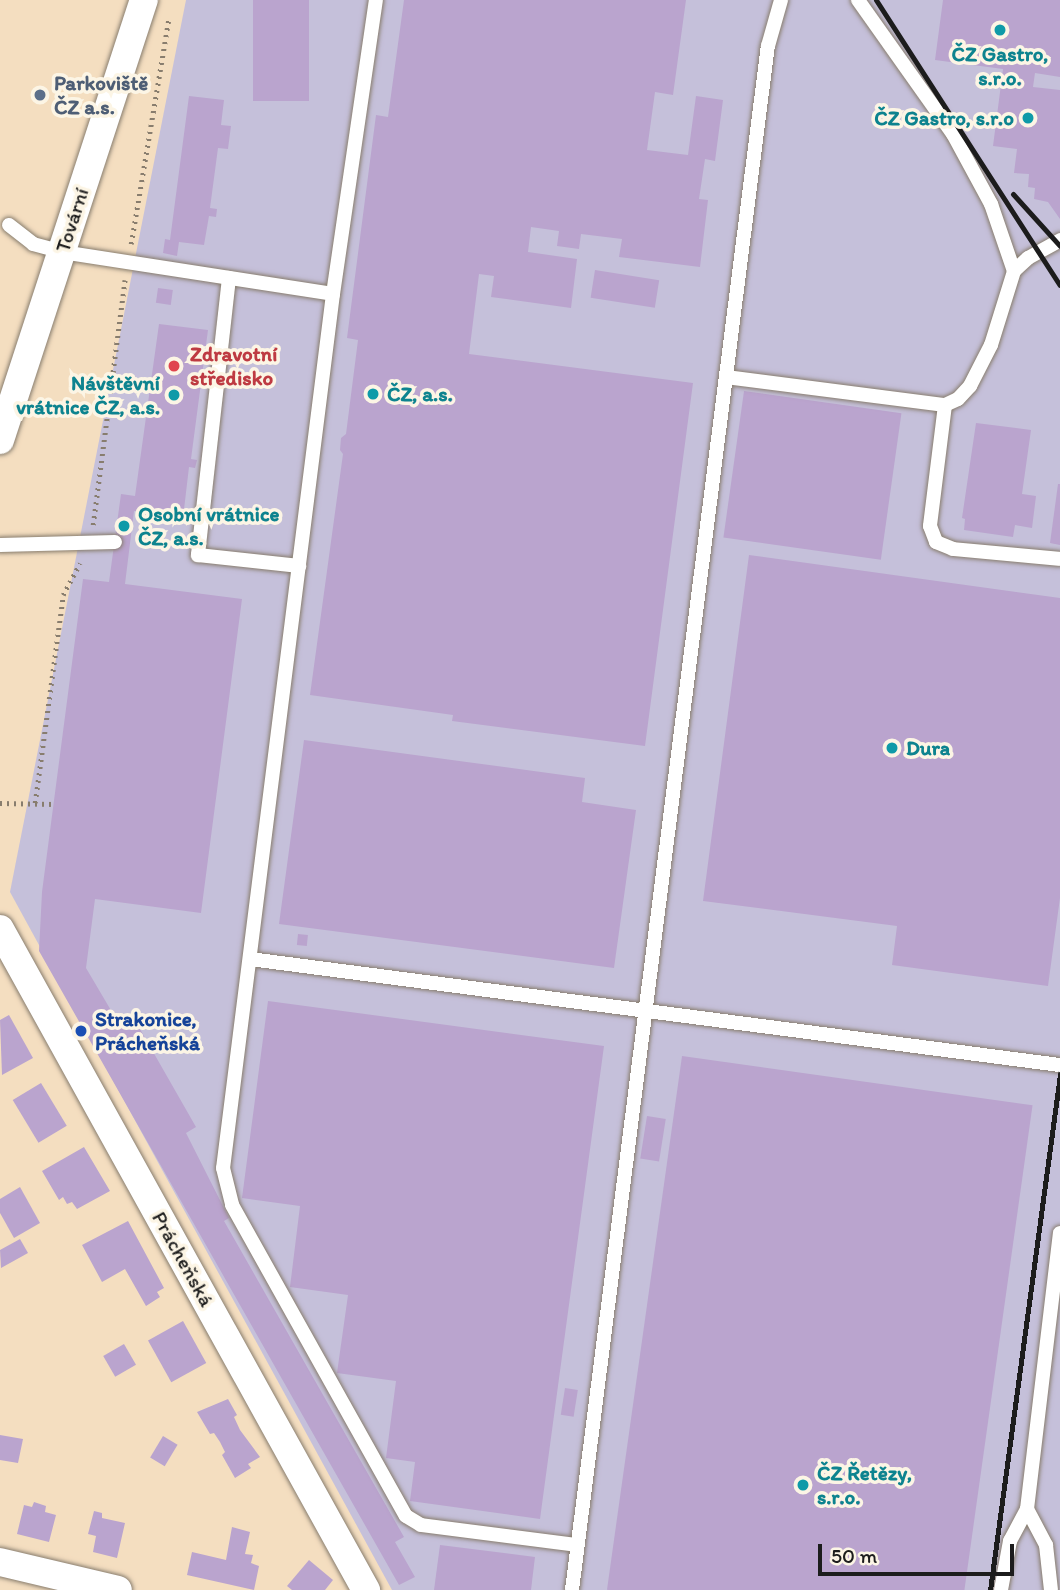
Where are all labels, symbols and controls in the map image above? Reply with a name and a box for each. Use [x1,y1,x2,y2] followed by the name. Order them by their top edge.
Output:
[992,22,1008,38] marker: ČZ Gastro, s.r.o.
[952,41,1048,91] place label: ČZ Gastro, s.r.o.
[54,70,148,120] place label: Parkoviště ČZ a.s.
[32,87,48,103] marker: Parkoviště ČZ a.s.
[874,105,1014,131] place label: ČZ Gastro, s.r.o
[1020,110,1036,126] marker: ČZ Gastro, s.r.o
[50,185,94,255] street label: Tovární
[190,341,277,391] place label: Zdravotní středisko
[164,356,184,376] marker: Zdravotní středisko
[16,370,160,420] place label: Návštěvní vrátnice ČZ, a.s.
[387,381,453,407] place label: ČZ, a.s.
[365,386,381,402] marker: ČZ, a.s.
[166,387,182,403] marker: Návštěvní vrátnice ČZ, a.s.
[138,501,279,551] place label: Osobní vrátnice ČZ, a.s.
[116,518,132,534] marker: Osobní vrátnice ČZ, a.s.
[906,735,950,761] place label: Dura
[884,740,900,756] marker: Dura
[95,1006,200,1056] place label: Strakonice, Prácheňská
[73,1023,89,1039] marker: Strakonice, Prácheňská
[147,1207,219,1311] street label: Prácheňská
[817,1460,912,1510] place label: ČZ Řetězy, s.r.o.
[795,1477,811,1493] marker: ČZ Řetězy, s.r.o.
[822,1530,1018,1574] scale bar
[831,1543,877,1568] text: 50 m

